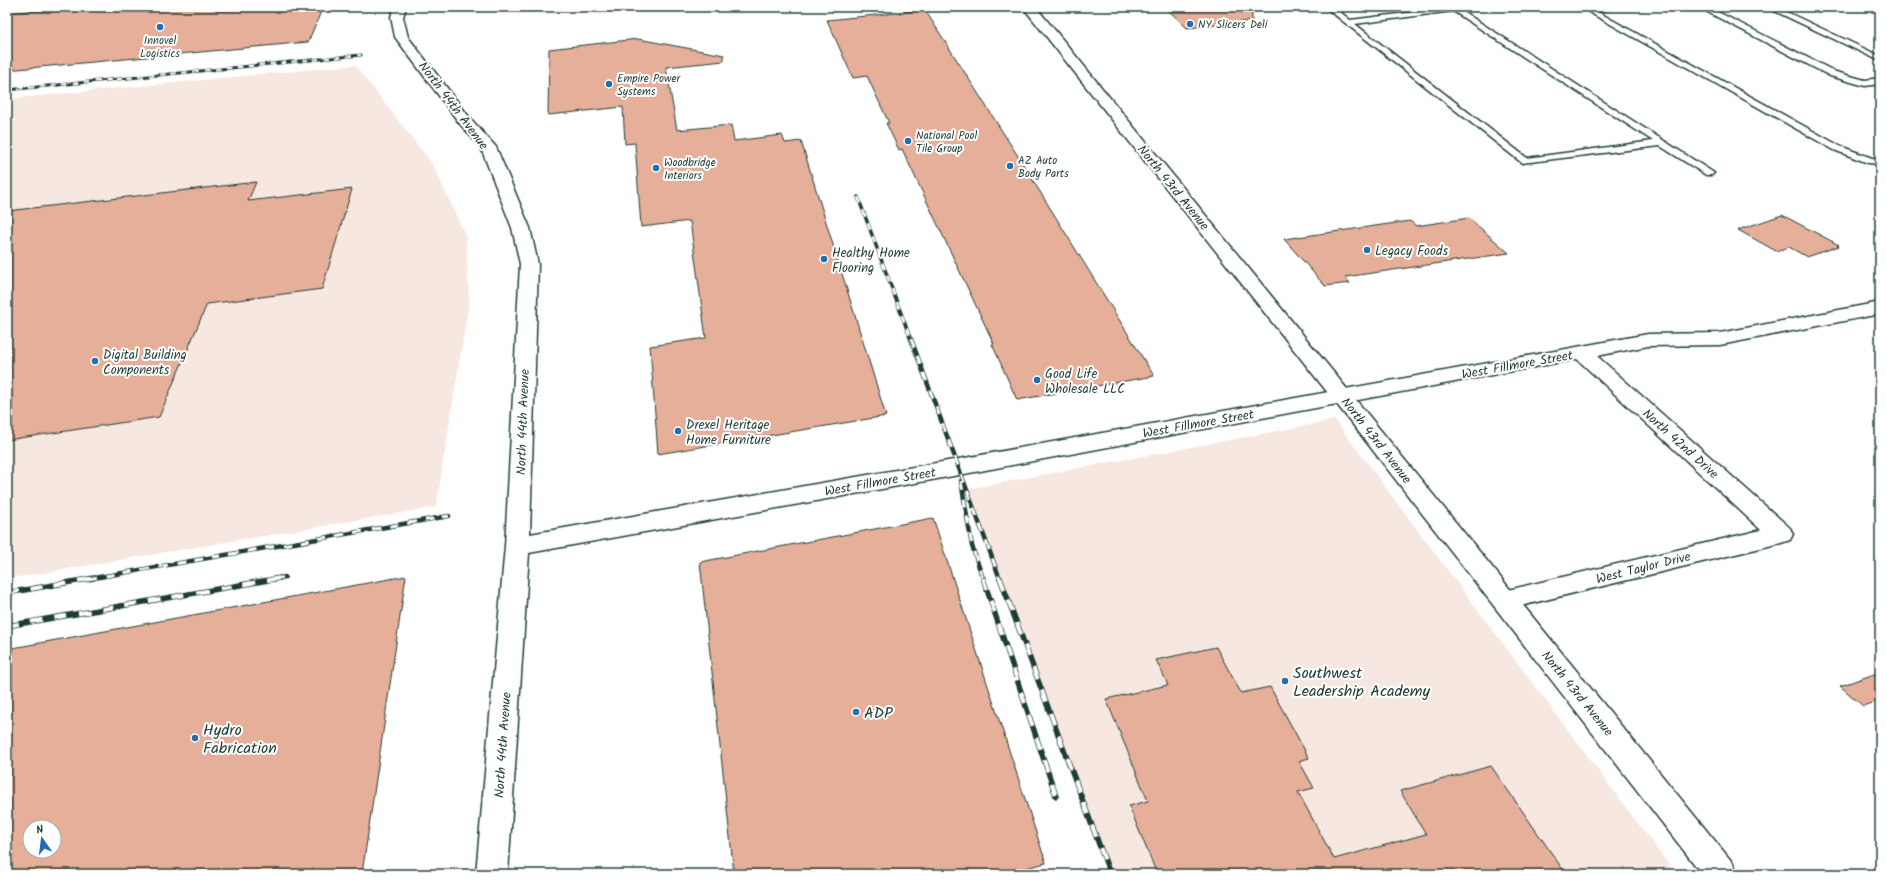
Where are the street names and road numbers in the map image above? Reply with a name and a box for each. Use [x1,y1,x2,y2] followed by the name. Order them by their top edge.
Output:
[413,57,493,155] street label: North 44th Avenue
[1132,141,1214,235] street label: North 43rd Avenue
[1460,345,1575,386] street label: West Fillmore Street
[511,369,536,475] street label: North 44th Avenue
[1335,393,1417,489] street label: North 43rd Avenue
[1141,404,1256,445] street label: West Fillmore Street
[1637,404,1723,484] street label: North 42nd Drive
[823,462,938,503] street label: West Fillmore Street
[1594,547,1693,590] street label: West Taylor Drive
[1536,647,1618,741] street label: North 43rd Avenue
[489,691,518,799] street label: North 44th Avenue

